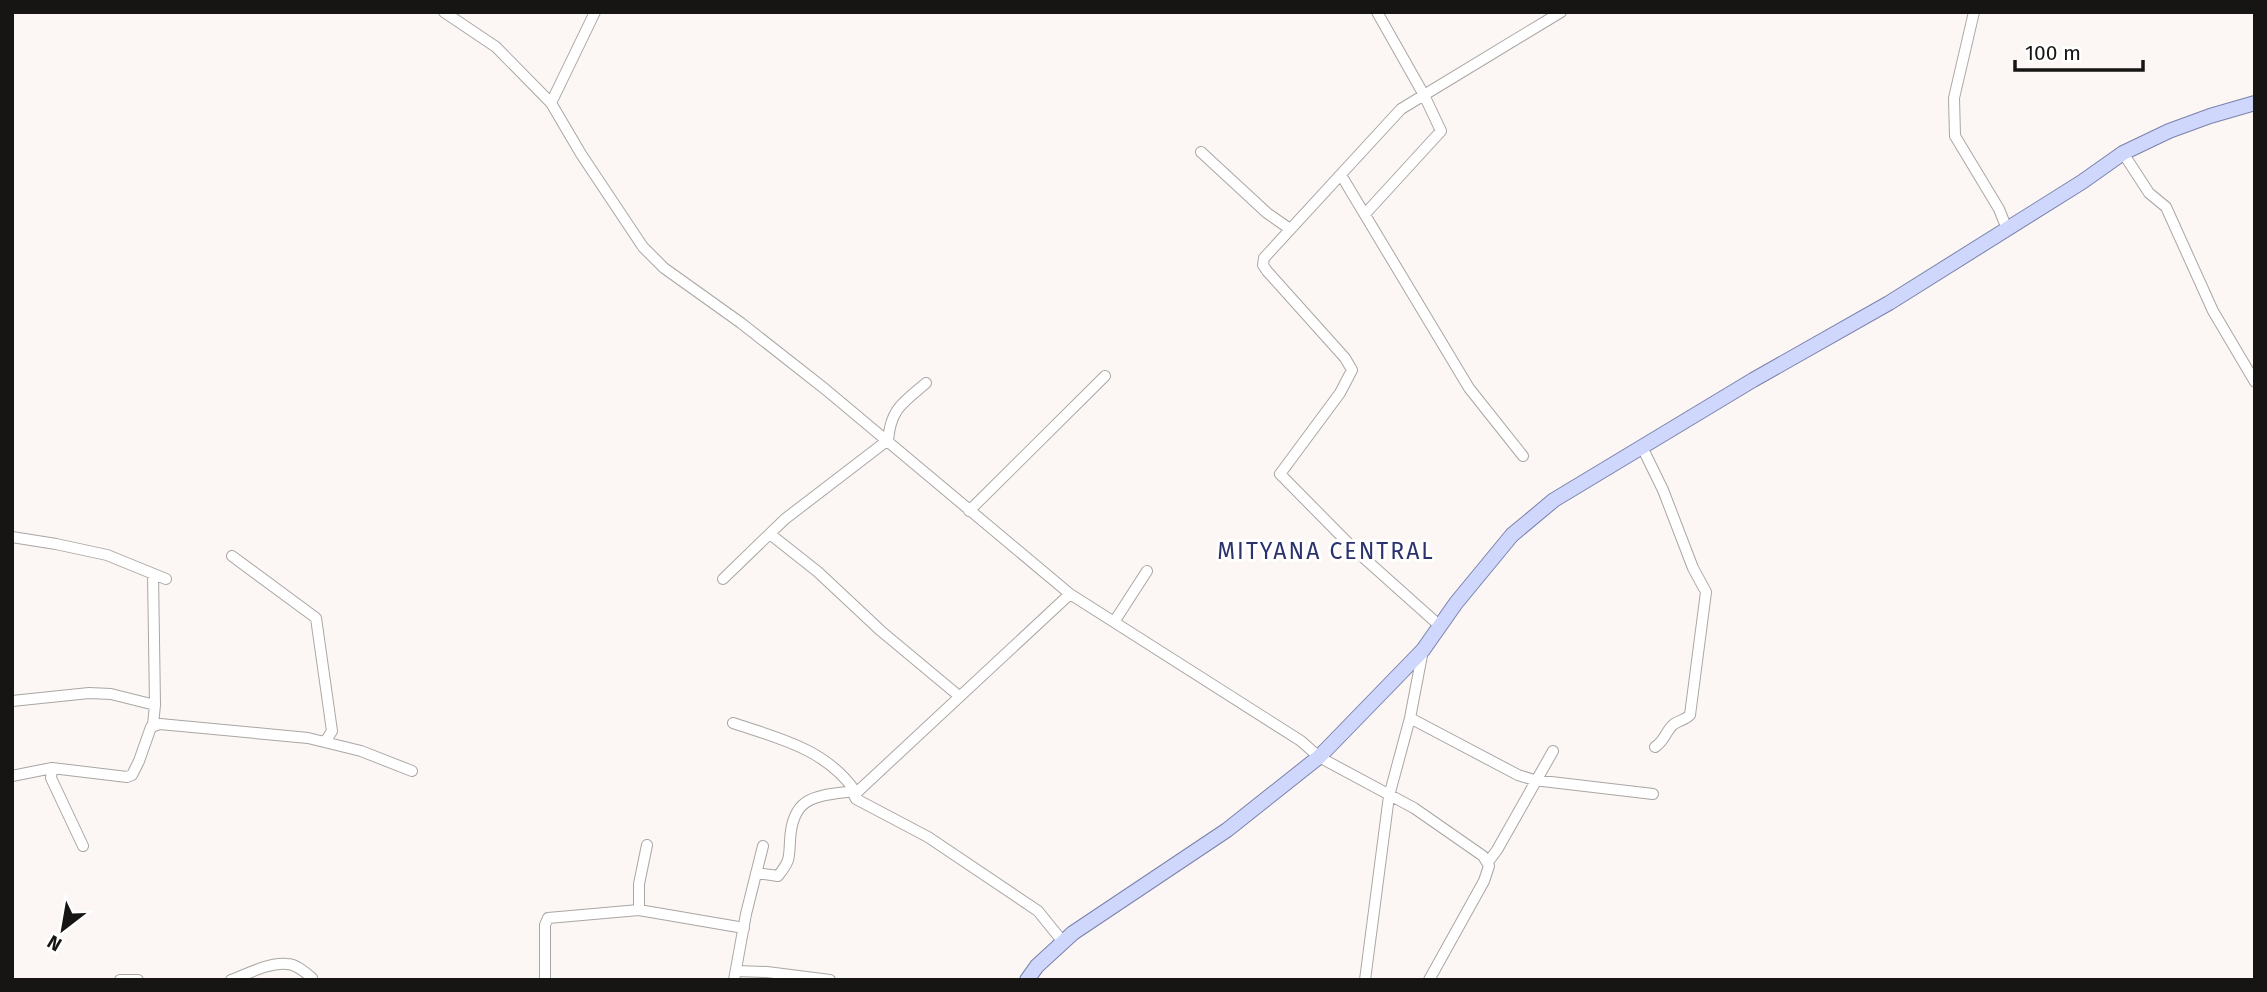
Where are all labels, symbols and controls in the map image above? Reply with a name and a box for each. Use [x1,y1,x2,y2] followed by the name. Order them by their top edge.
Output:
[2015,28,2143,72] scale bar
[2025,40,2081,66] text: 100 m
[1217,537,1435,565] district label: MITYANA CENTRAL
[28,894,98,964] north arrow
[43,930,66,956] text: N

